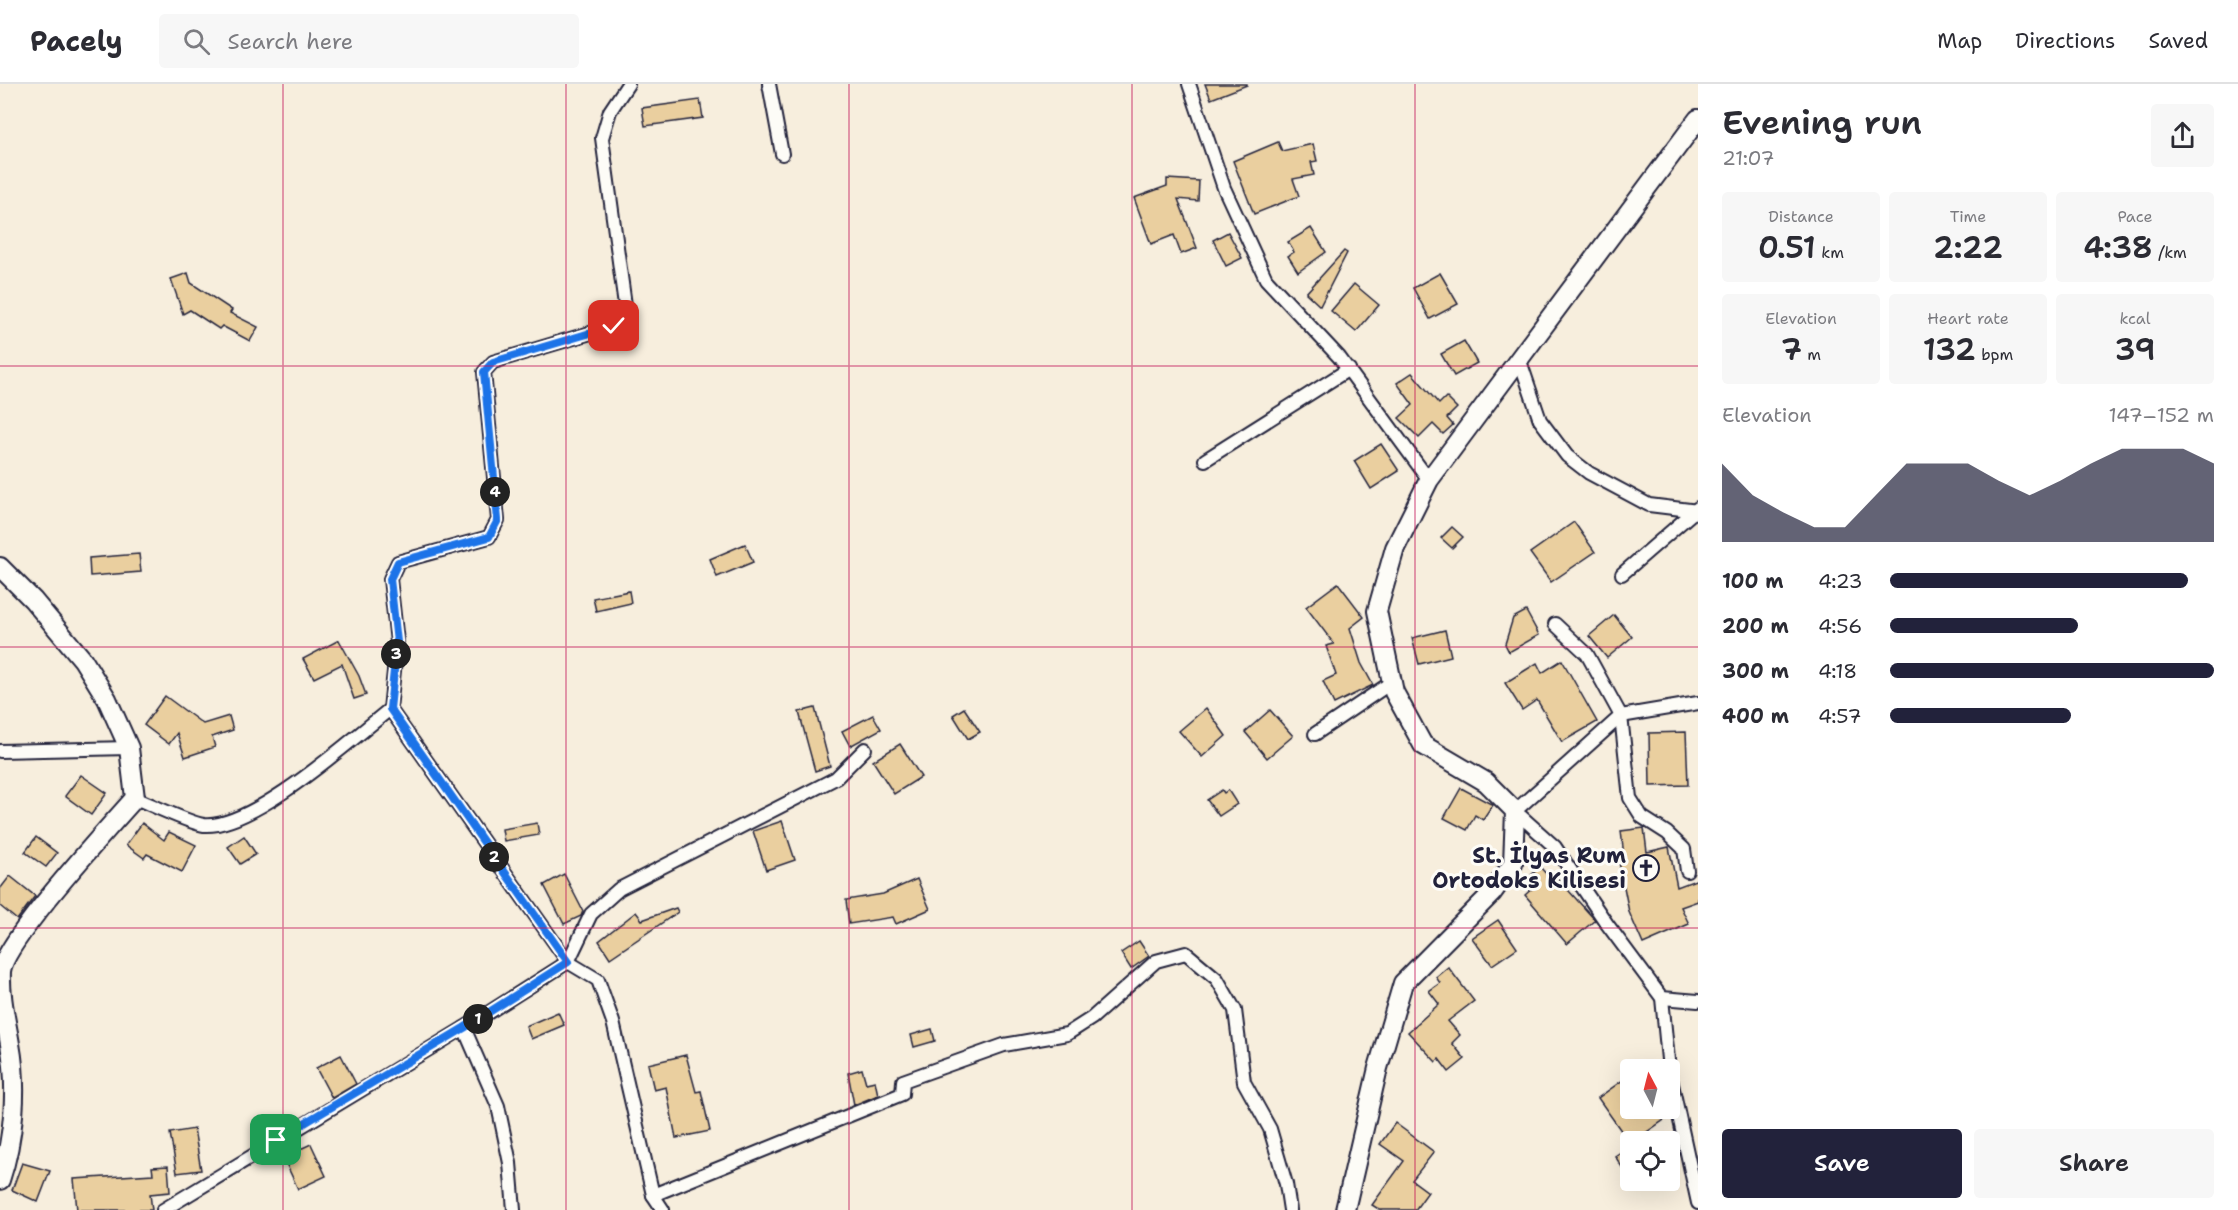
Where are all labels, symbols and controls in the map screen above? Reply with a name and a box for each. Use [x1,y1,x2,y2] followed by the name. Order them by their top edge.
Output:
[159,14,579,68] search box
[30,22,123,60] text: Pacely
[180,25,213,58] icon: search
[228,27,353,56] text: Search here
[1937,27,1982,55] text: Map
[2015,27,2115,55] text: Directions
[2148,27,2208,55] text: Saved
[1722,100,1922,145] text: Evening run
[2151,104,2214,167] button: share
[1722,145,1774,171] text: 21:07
[1768,206,1834,227] text: Distance
[1950,206,1986,227] text: Time
[2117,206,2153,227] text: Pace
[1758,227,1816,268] text: 0.51
[1933,227,2003,268] text: 2:22
[2083,227,2153,268] text: 4:38
[1816,242,1844,263] text: km
[2153,242,2187,263] text: /km
[588,300,639,351] pin
[1765,308,1837,329] text: Elevation
[1927,308,2009,329] text: Heart rate
[2119,308,2151,329] text: kcal
[597,309,630,342] icon: check
[1781,329,1802,370] text: 7
[1923,329,1976,370] text: 132
[2115,329,2155,370] text: 39
[1802,344,1821,365] text: m
[1976,344,2013,365] text: bpm
[1722,402,1812,428] text: Elevation
[2109,402,2214,428] text: 147–152 m
[480,477,510,507] pin: 4
[489,481,501,502] text: 4
[1722,568,1784,594] text: 100 m
[1818,568,1863,594] text: 4:23
[1722,613,1789,639] text: 200 m
[1818,613,1862,639] text: 4:56
[381,639,411,669] pin: 3
[390,643,402,664] text: 3
[1722,658,1789,684] text: 300 m
[1818,658,1857,684] text: 4:18
[1722,703,1789,729] text: 400 m
[1818,703,1861,729] text: 4:57
[1432,840,1626,895] place label: St. İlyas Rum Ortodoks Kilisesi
[479,842,509,872] pin: 2
[488,846,500,867] text: 2
[1631,853,1661,883] church icon: St. İlyas Rum Ortodoks Kilisesi
[463,1004,493,1034] pin: 1
[474,1008,482,1029] text: 1
[1620,1059,1680,1119] north arrow
[1620,1059,1680,1191] map controls
[250,1114,301,1165] pin
[259,1123,292,1156] icon: arrive
[1722,1129,1962,1198] button: Save
[1974,1129,2214,1198] button: Share
[1620,1131,1680,1191] button: locate

